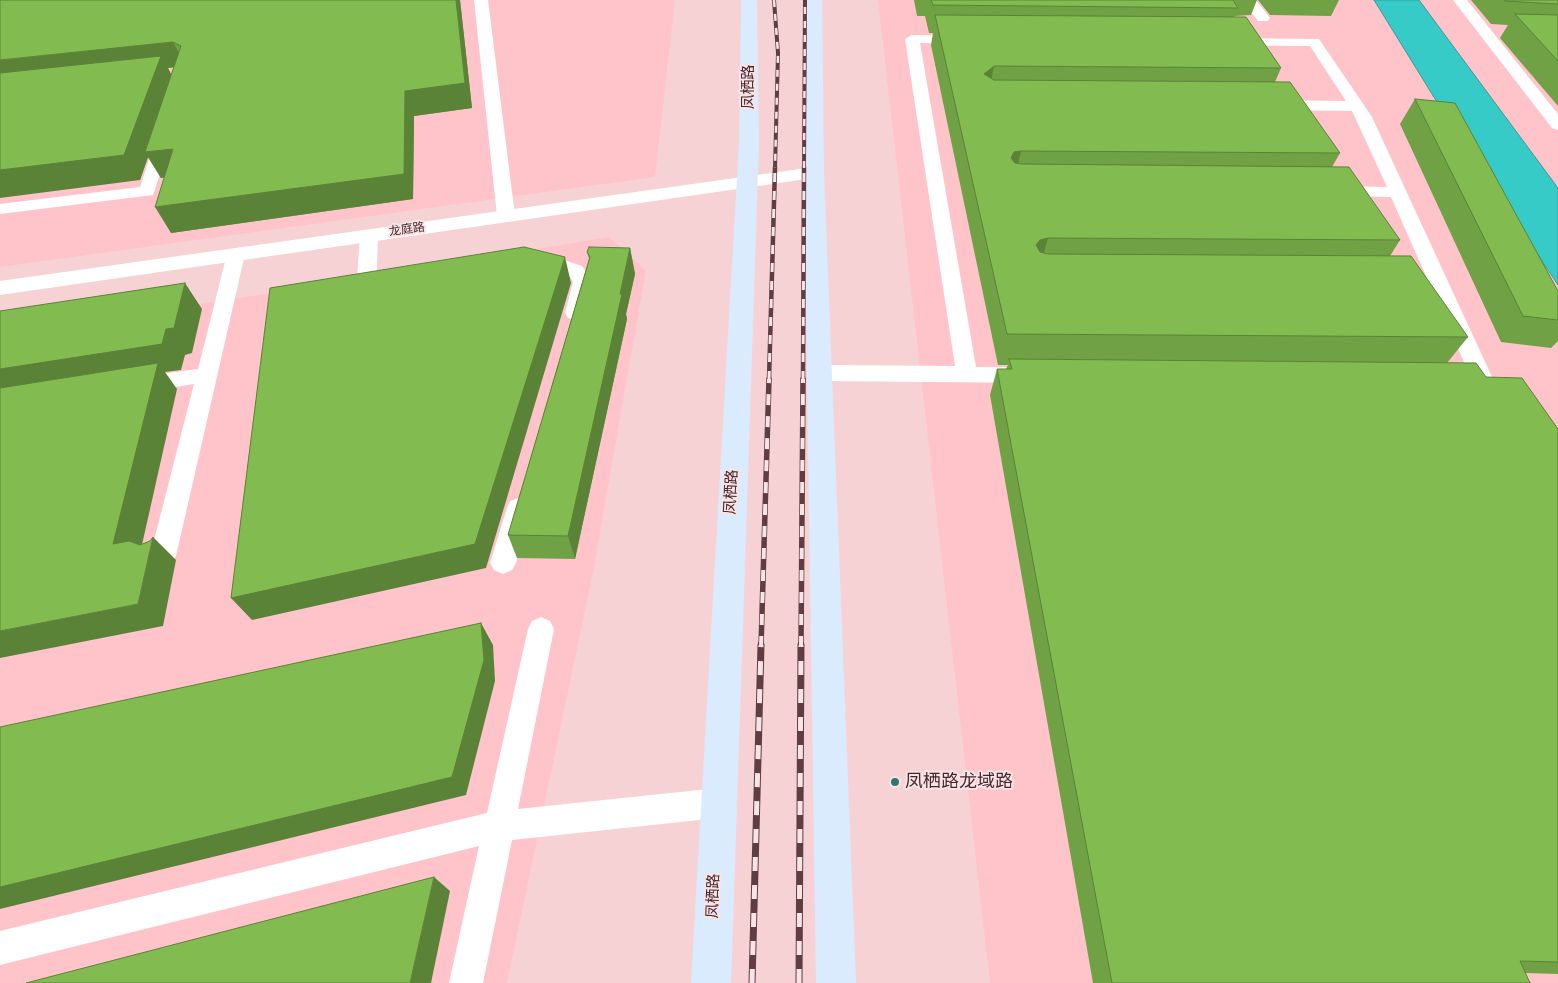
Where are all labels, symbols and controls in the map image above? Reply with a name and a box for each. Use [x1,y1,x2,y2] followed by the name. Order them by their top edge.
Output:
[740,65,758,109] street label: 凤栖路
[388,220,426,240] street label: 龙庭路
[722,469,742,515] street label: 凤栖路
[905,771,1013,793] place label: 凤栖路龙域路
[889,776,901,788] marker: 凤栖路龙域路
[704,873,724,919] street label: 凤栖路

